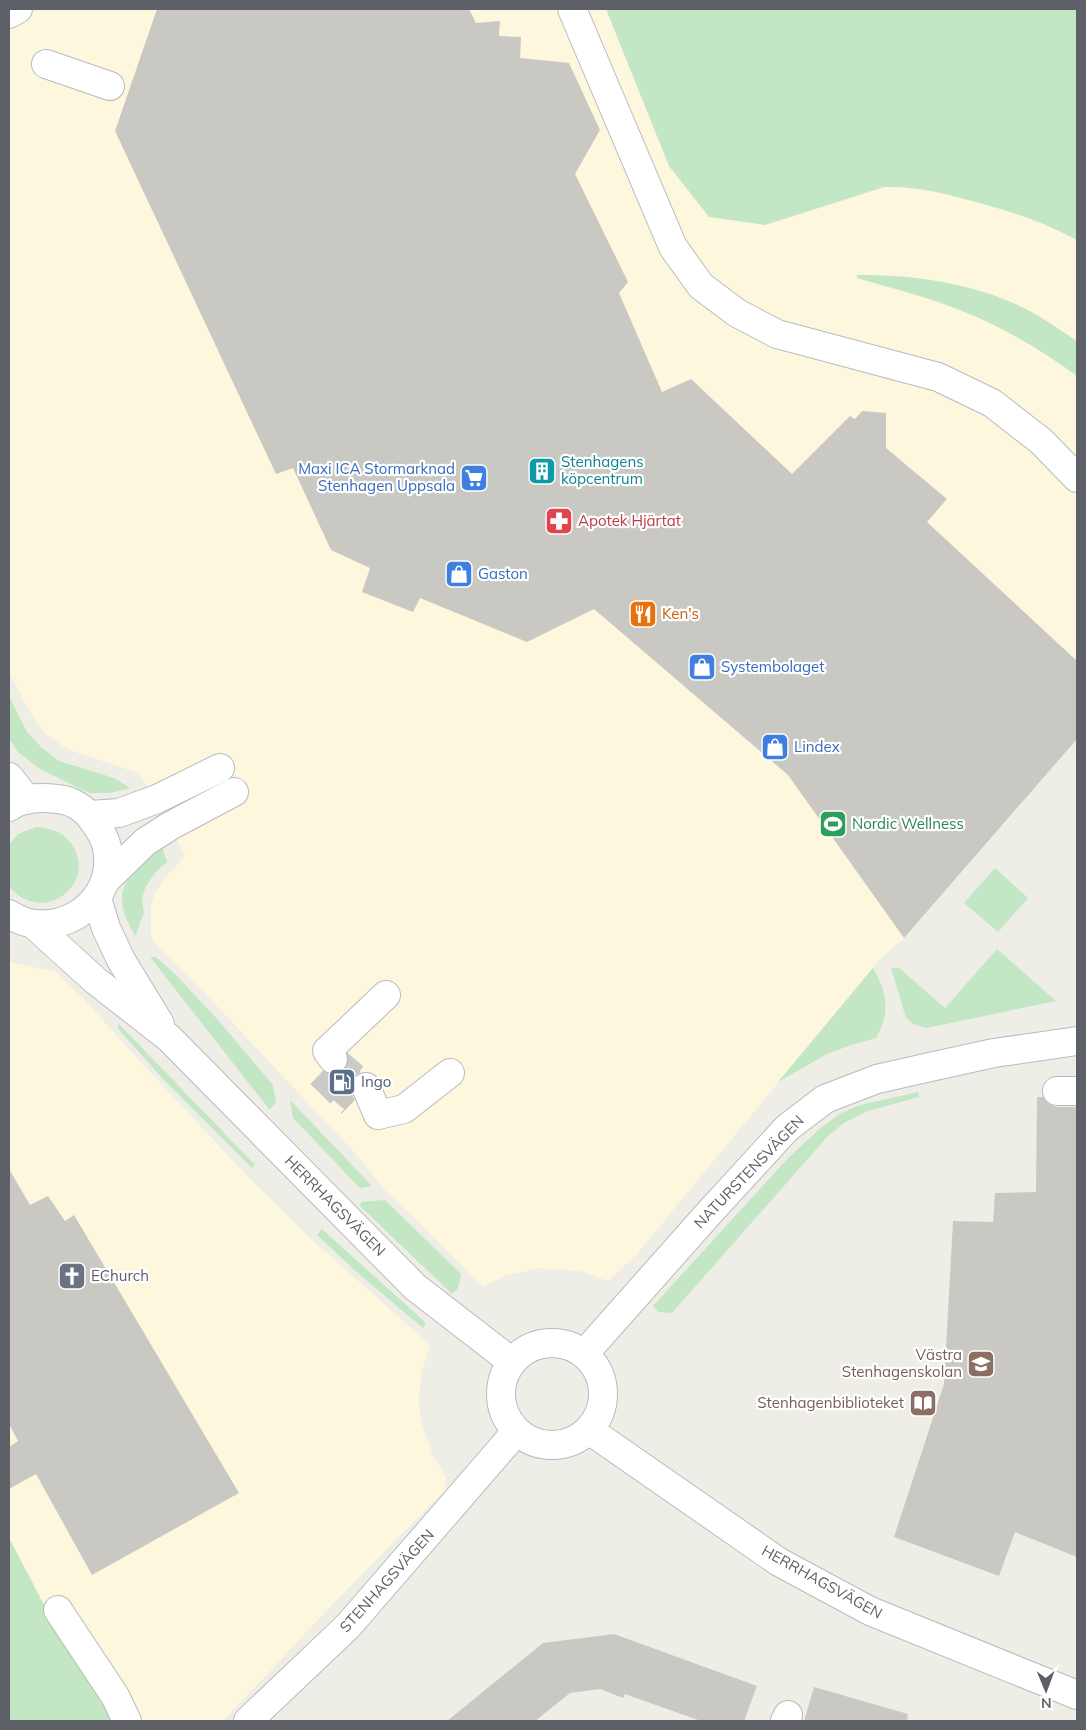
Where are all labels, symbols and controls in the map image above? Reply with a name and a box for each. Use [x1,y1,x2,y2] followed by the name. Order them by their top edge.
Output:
[561,452,644,488] place label: Stenhagens köpcentrum
[527,456,557,486] building icon: Stenhagens köpcentrum
[298,459,455,495] place label: Maxi ICA Stormarknad Stenhagen Uppsala
[459,463,489,493] supermarket icon: Maxi ICA Stormarknad Stenhagen Uppsala
[544,506,574,536] pharmacy icon: Apotek Hjärtat
[578,511,681,530] place label: Apotek Hjärtat
[444,559,474,589] shop icon: Gaston
[478,564,528,583] place label: Gaston
[628,599,658,629] restaurant icon: Ken's
[662,604,699,623] place label: Ken's
[687,652,717,682] shop icon: Systembolaget
[721,657,825,676] place label: Systembolaget
[760,732,790,762] shop icon: Lindex
[794,737,840,756] place label: Lindex
[818,809,848,839] sports icon: Nordic Wellness
[852,814,964,833] place label: Nordic Wellness
[327,1067,357,1097] fuel station icon: Ingo
[361,1072,391,1091] place label: Ingo
[690,1111,808,1232] street label: NATURSTENSVÄGEN
[281,1151,390,1260] street label: HERRHAGSVÄGEN
[57,1261,87,1291] church icon: EChurch
[91,1266,149,1285] place label: EChurch
[842,1345,962,1381] place label: Västra Stenhagenskolan
[966,1349,996,1379] school or university icon: Västra Stenhagenskolan
[908,1388,938,1418] library icon: Stenhagenbiblioteket
[757,1393,904,1412] place label: Stenhagenbiblioteket
[335,1525,438,1636] street label: STENHAGSVÄGEN
[759,1541,886,1623] street label: HERRHAGSVÄGEN
[1021,1665,1071,1715] north arrow
[1041,1694,1052,1712] text: N

